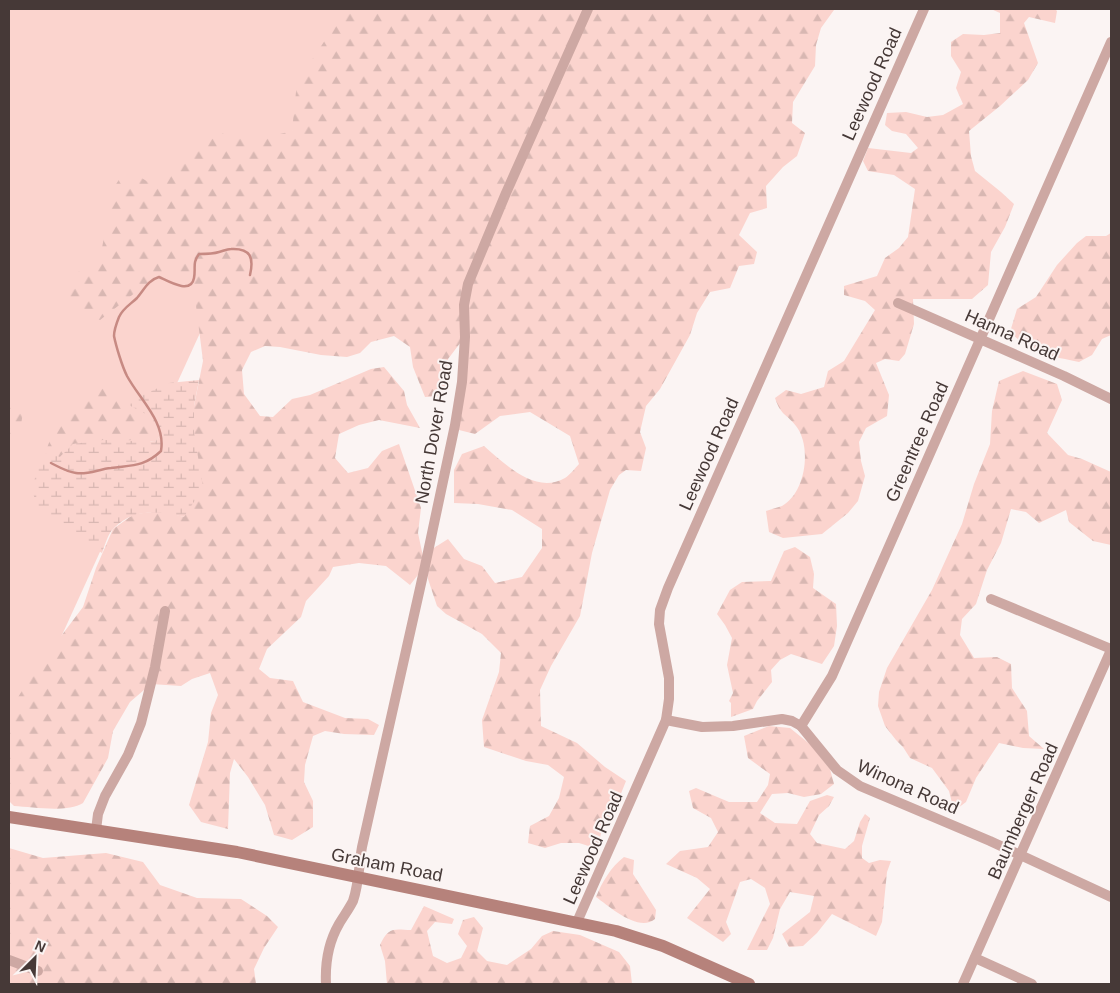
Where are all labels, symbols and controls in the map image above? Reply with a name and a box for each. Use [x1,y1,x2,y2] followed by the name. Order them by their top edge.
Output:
[838,25,906,143] street label: Leewood Road
[962,305,1062,365] street label: Hanna Road
[412,359,456,505] street label: North Dover Road
[882,379,952,505] street label: Greentree Road
[675,395,743,513] street label: Leewood Road
[984,740,1062,882] street label: Baumberger Road
[854,756,962,818] street label: Winona Road
[559,789,627,907] street label: Leewood Road
[330,844,444,886] street label: Graham Road
[10,933,60,983] north arrow
[32,937,48,955] text: N

